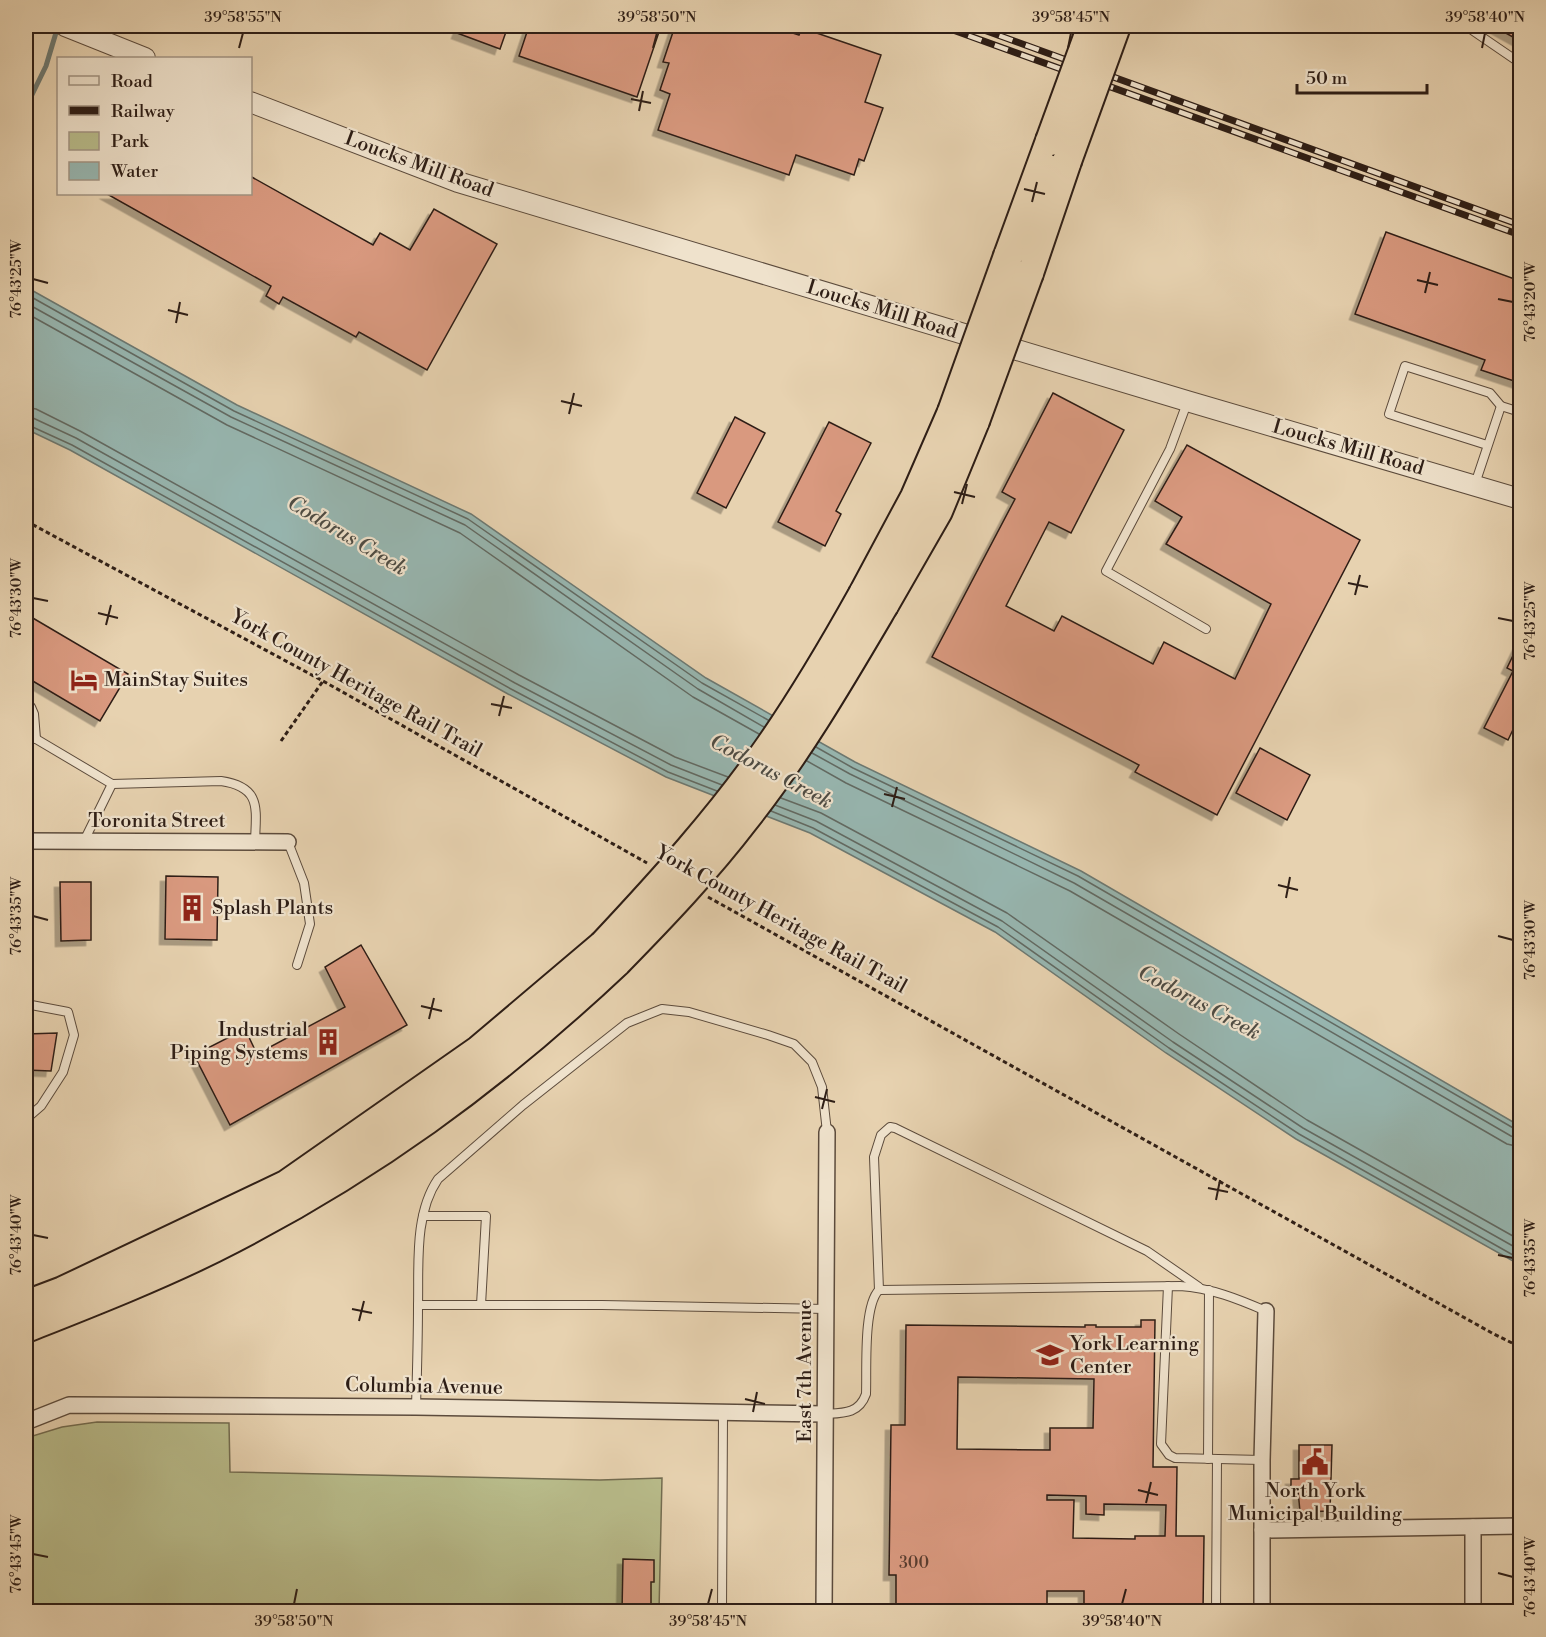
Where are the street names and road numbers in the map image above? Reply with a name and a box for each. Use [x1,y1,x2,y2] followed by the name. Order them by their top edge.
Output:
[341,126,498,204] street label: Loucks Mill Road
[803,275,961,345] street label: Loucks Mill Road
[1269,414,1427,482] street label: Loucks Mill Road
[225,604,486,764] street label: York County Heritage Rail Trail
[88,809,226,834] street label: Toronita Street
[650,840,911,1000] street label: York County Heritage Rail Trail
[793,1299,818,1443] street label: East 7th Avenue
[345,1373,503,1401] street label: Columbia Avenue

